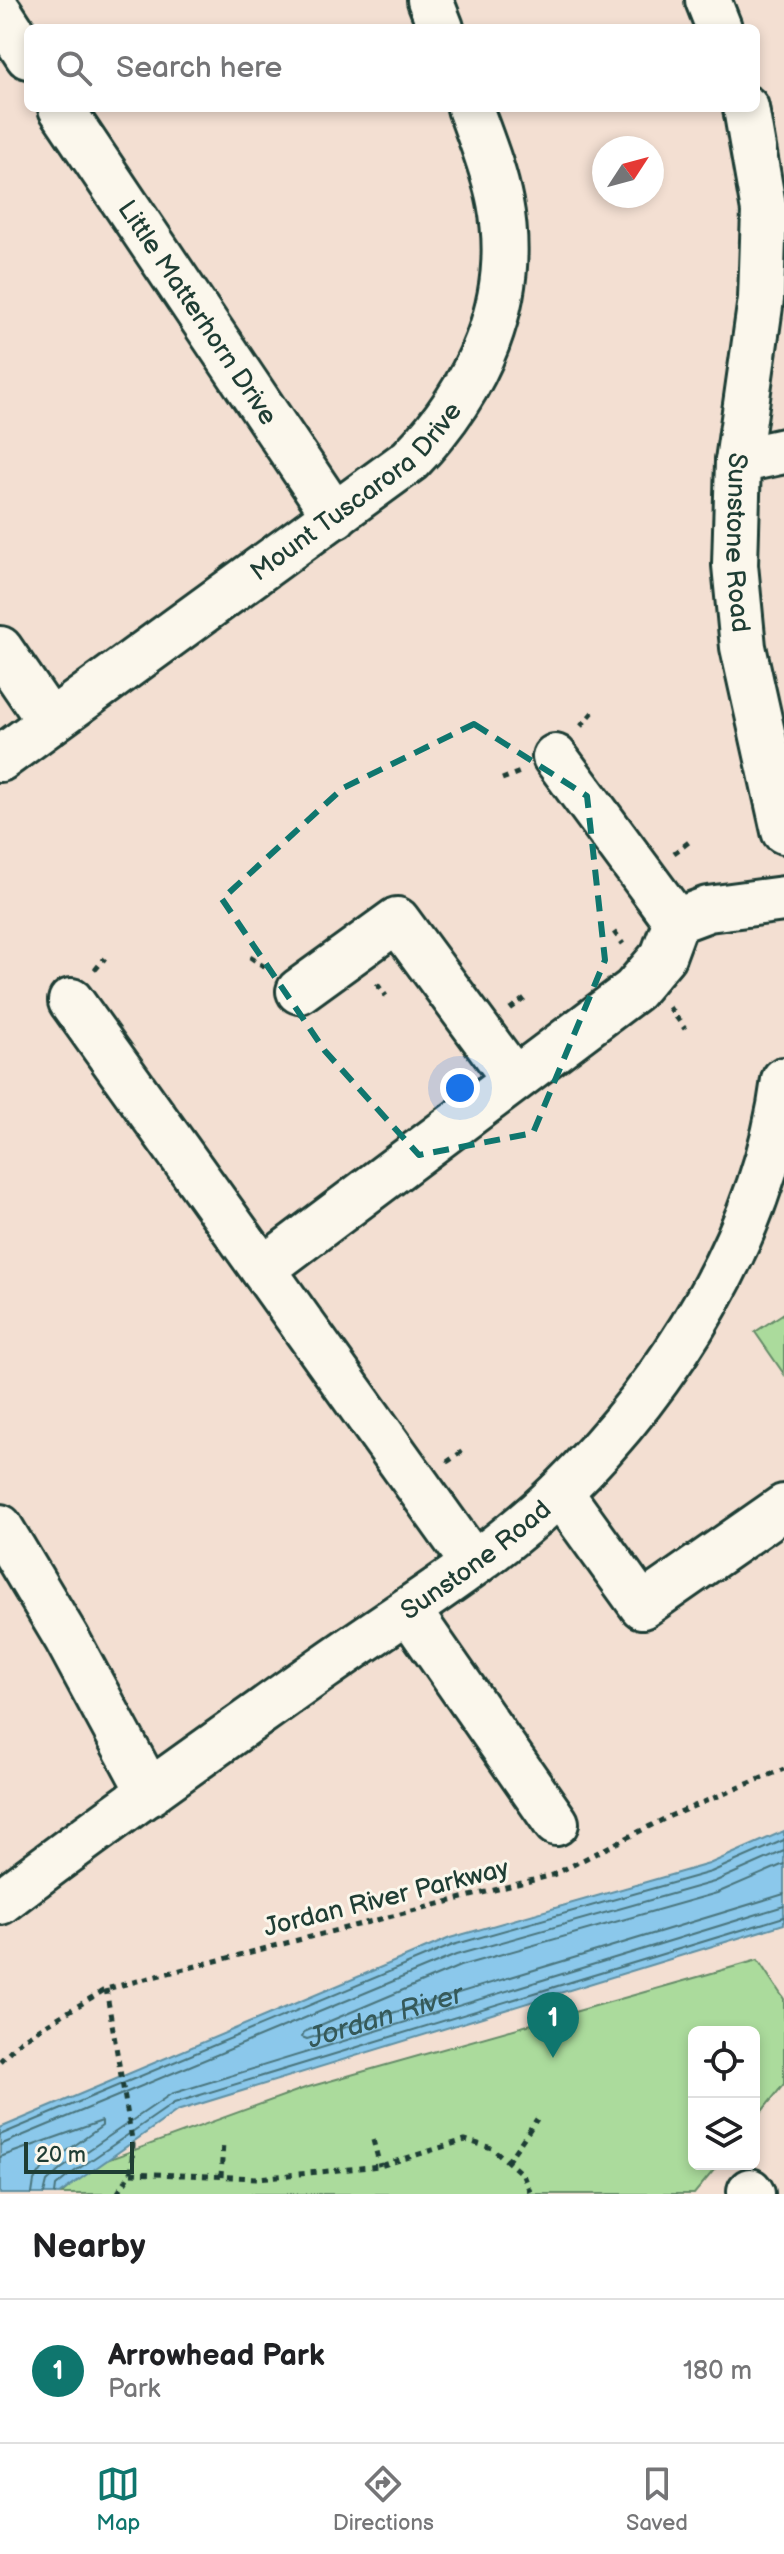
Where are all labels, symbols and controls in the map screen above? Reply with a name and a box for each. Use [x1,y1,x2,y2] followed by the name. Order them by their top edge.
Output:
[24,24,760,112] search box
[52,46,96,90] icon: search
[116,50,282,86] text: Search here
[592,136,664,208] north arrow
[111,195,283,431] street label: Little Matterhorn Drive
[245,397,469,588] street label: Mount Tuscarora Drive
[718,451,755,634] street label: Sunstone Road
[440,1068,480,1108] your location
[395,1494,558,1627] street label: Sunstone Road
[261,1853,512,1944] street label: Jordan River Parkway
[303,1977,469,2056] water label: Jordan River
[527,1992,579,2058] pin: 1
[688,2026,760,2170] map controls
[688,2026,760,2098] button: locate
[688,2098,760,2170] button: layers
[24,2138,134,2174] scale bar
[36,2142,86,2169] text: 20 m
[32,2226,146,2267] text: Nearby
[108,2338,325,2374] text: Arrowhead Park
[53,2356,63,2387] text: 1
[683,2356,752,2387] text: 180 m
[108,2374,160,2405] text: Park
[96,2462,140,2537] tab: Map
[333,2462,434,2537] tab: Directions
[626,2462,688,2537] tab: Saved

